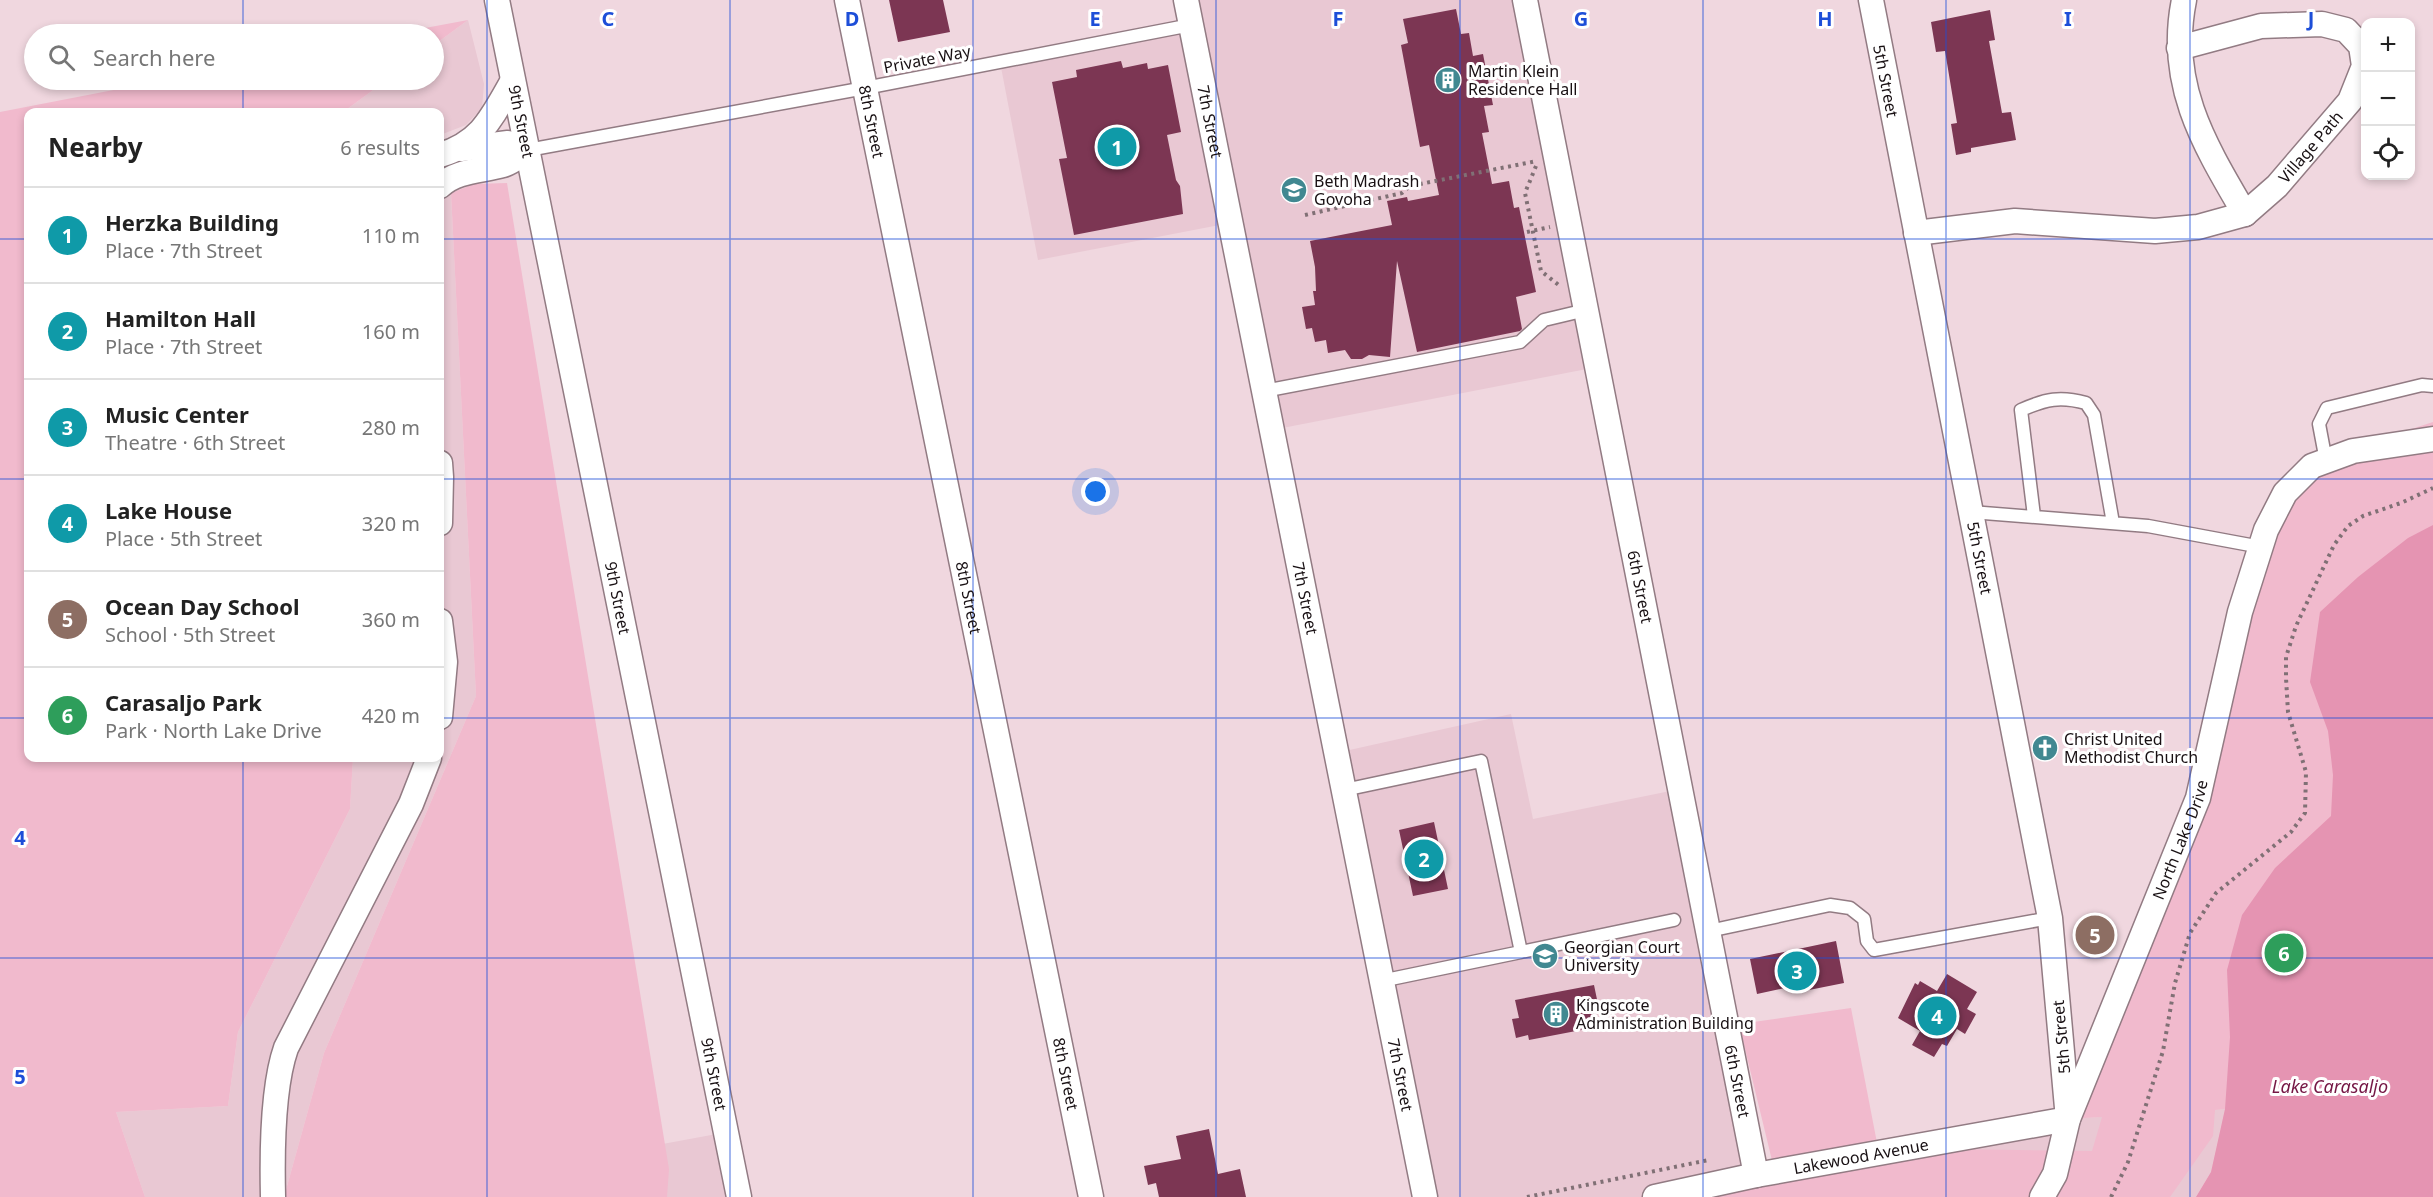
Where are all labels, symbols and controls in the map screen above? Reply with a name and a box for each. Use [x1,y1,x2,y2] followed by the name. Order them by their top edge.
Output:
[602,5,615,32] text: C
[845,5,859,32] text: D
[1089,5,1101,32] text: E
[1333,5,1343,32] text: F
[1574,5,1588,32] text: G
[1817,5,1833,32] text: H
[2064,5,2072,32] text: I
[2306,5,2314,32] text: J
[2361,18,2415,180] map controls
[2361,18,2415,72] button: +
[24,24,444,90] search box
[882,40,973,78] street label: Private Way
[45,41,78,74] icon: search
[93,42,215,72] text: Search here
[1868,43,1904,119] street label: 5th Street
[1468,60,1577,100] place label: Martin Klein Residence Hall
[1433,65,1463,95] building icon: Martin Klein Residence Hall
[2361,72,2415,126] button: −
[503,83,540,160] street label: 9th Street
[854,83,890,160] street label: 8th Street
[1192,83,1228,160] street label: 7th Street
[2273,106,2348,188] street label: Village Path
[1098,124,1136,170] pin: 1
[2361,126,2415,180] button: locate
[48,129,143,165] text: Nearby
[340,134,420,161] text: 6 results
[1314,170,1419,210] place label: Beth Madrash Govoha
[1279,175,1309,205] school or university icon: Beth Madrash Govoha
[105,207,279,237] text: Herzka Building
[62,222,73,249] text: 1
[362,222,420,249] text: 110 m
[105,237,262,264] text: Place · 7th Street
[105,303,256,333] text: Hamilton Hall
[62,318,73,345] text: 2
[362,318,420,345] text: 160 m
[105,333,262,360] text: Place · 7th Street
[105,399,249,429] text: Music Center
[62,414,73,441] text: 3
[362,414,420,441] text: 280 m
[105,429,285,456] text: Theatre · 6th Street
[1081,477,1110,506] your location
[105,495,232,525] text: Lake House
[62,510,73,537] text: 4
[362,510,420,537] text: 320 m
[1962,520,1998,596] street label: 5th Street
[105,525,262,552] text: Place · 5th Street
[1622,548,1658,625] street label: 6th Street
[951,559,987,636] street label: 8th Street
[600,560,636,636] street label: 9th Street
[1287,560,1323,637] street label: 7th Street
[105,591,299,621] text: Ocean Day School
[62,606,73,633] text: 5
[362,606,420,633] text: 360 m
[105,621,275,648] text: School · 5th Street
[105,687,262,717] text: Carasaljo Park
[62,702,73,729] text: 6
[362,702,420,729] text: 420 m
[105,717,322,744] text: Park · North Lake Drive
[2064,728,2198,768] place label: Christ United Methodist Church
[2030,733,2060,763] church icon: Christ United Methodist Church
[2147,778,2213,903] street label: North Lake Drive
[14,824,26,851] text: 4
[1404,836,1444,882] pin: 2
[2076,912,2114,958] pin: 5
[2264,930,2304,976] pin: 6
[1564,936,1680,976] place label: Georgian Court University
[1530,941,1560,971] school or university icon: Georgian Court University
[1778,948,1816,994] pin: 3
[1576,994,1754,1034] place label: Kingscote Administration Building
[1918,994,1956,1038] pin: 4
[1541,999,1571,1029] building icon: Kingscote Administration Building
[2047,999,2075,1075] street label: 5th Street
[696,1036,732,1113] street label: 9th Street
[1048,1036,1084,1112] street label: 8th Street
[1383,1036,1419,1113] street label: 7th Street
[1720,1043,1756,1120] street label: 6th Street
[14,1063,26,1090] text: 5
[2272,1074,2388,1098] water label: Lake Carasaljo
[1792,1133,1930,1179] street label: Lakewood Avenue

